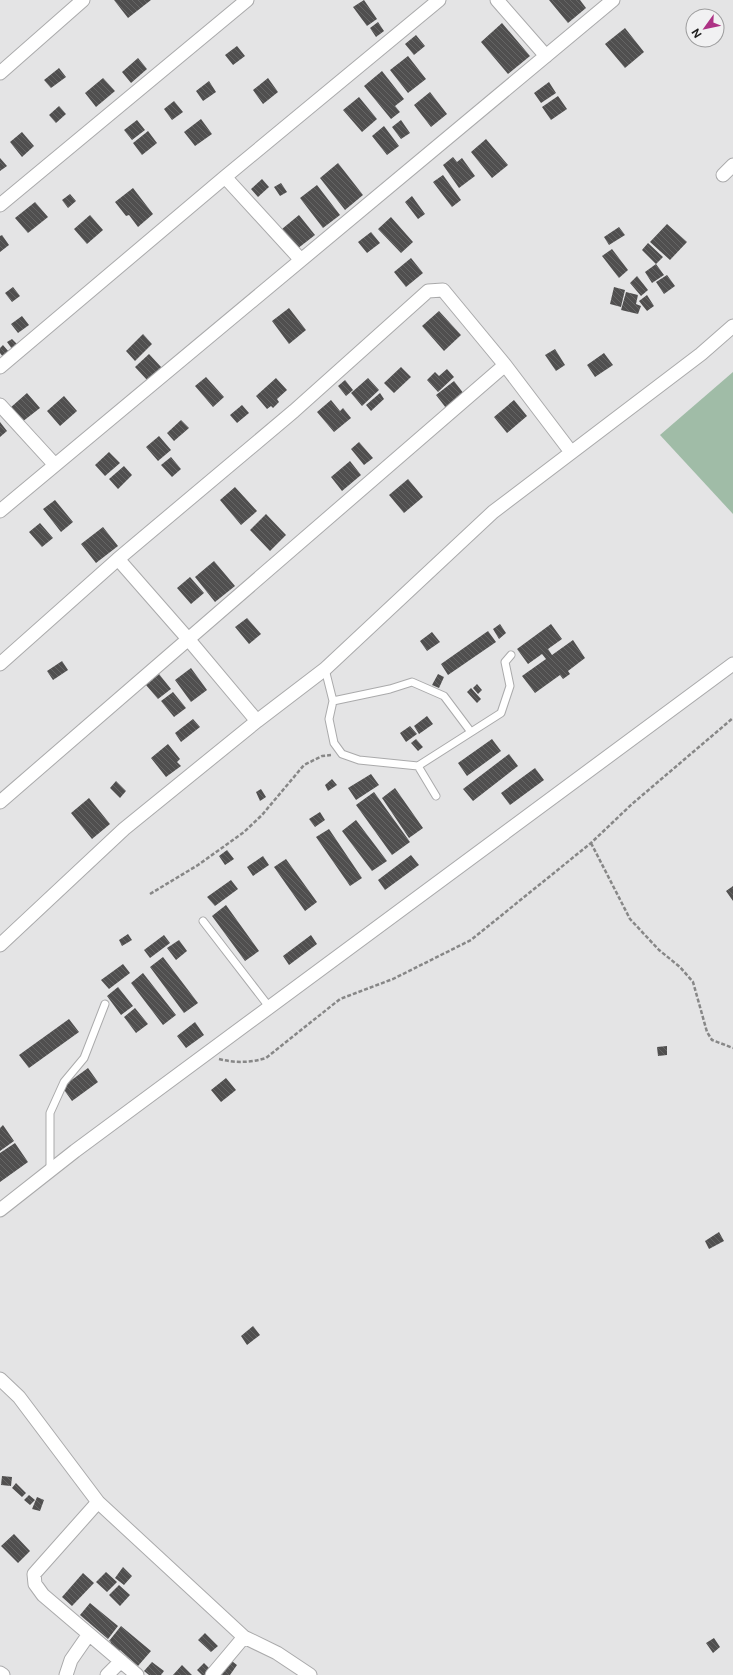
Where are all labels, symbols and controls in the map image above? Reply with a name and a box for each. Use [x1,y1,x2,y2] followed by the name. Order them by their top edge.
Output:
[685,8,725,48] north arrow
[689,27,704,40] text: N

